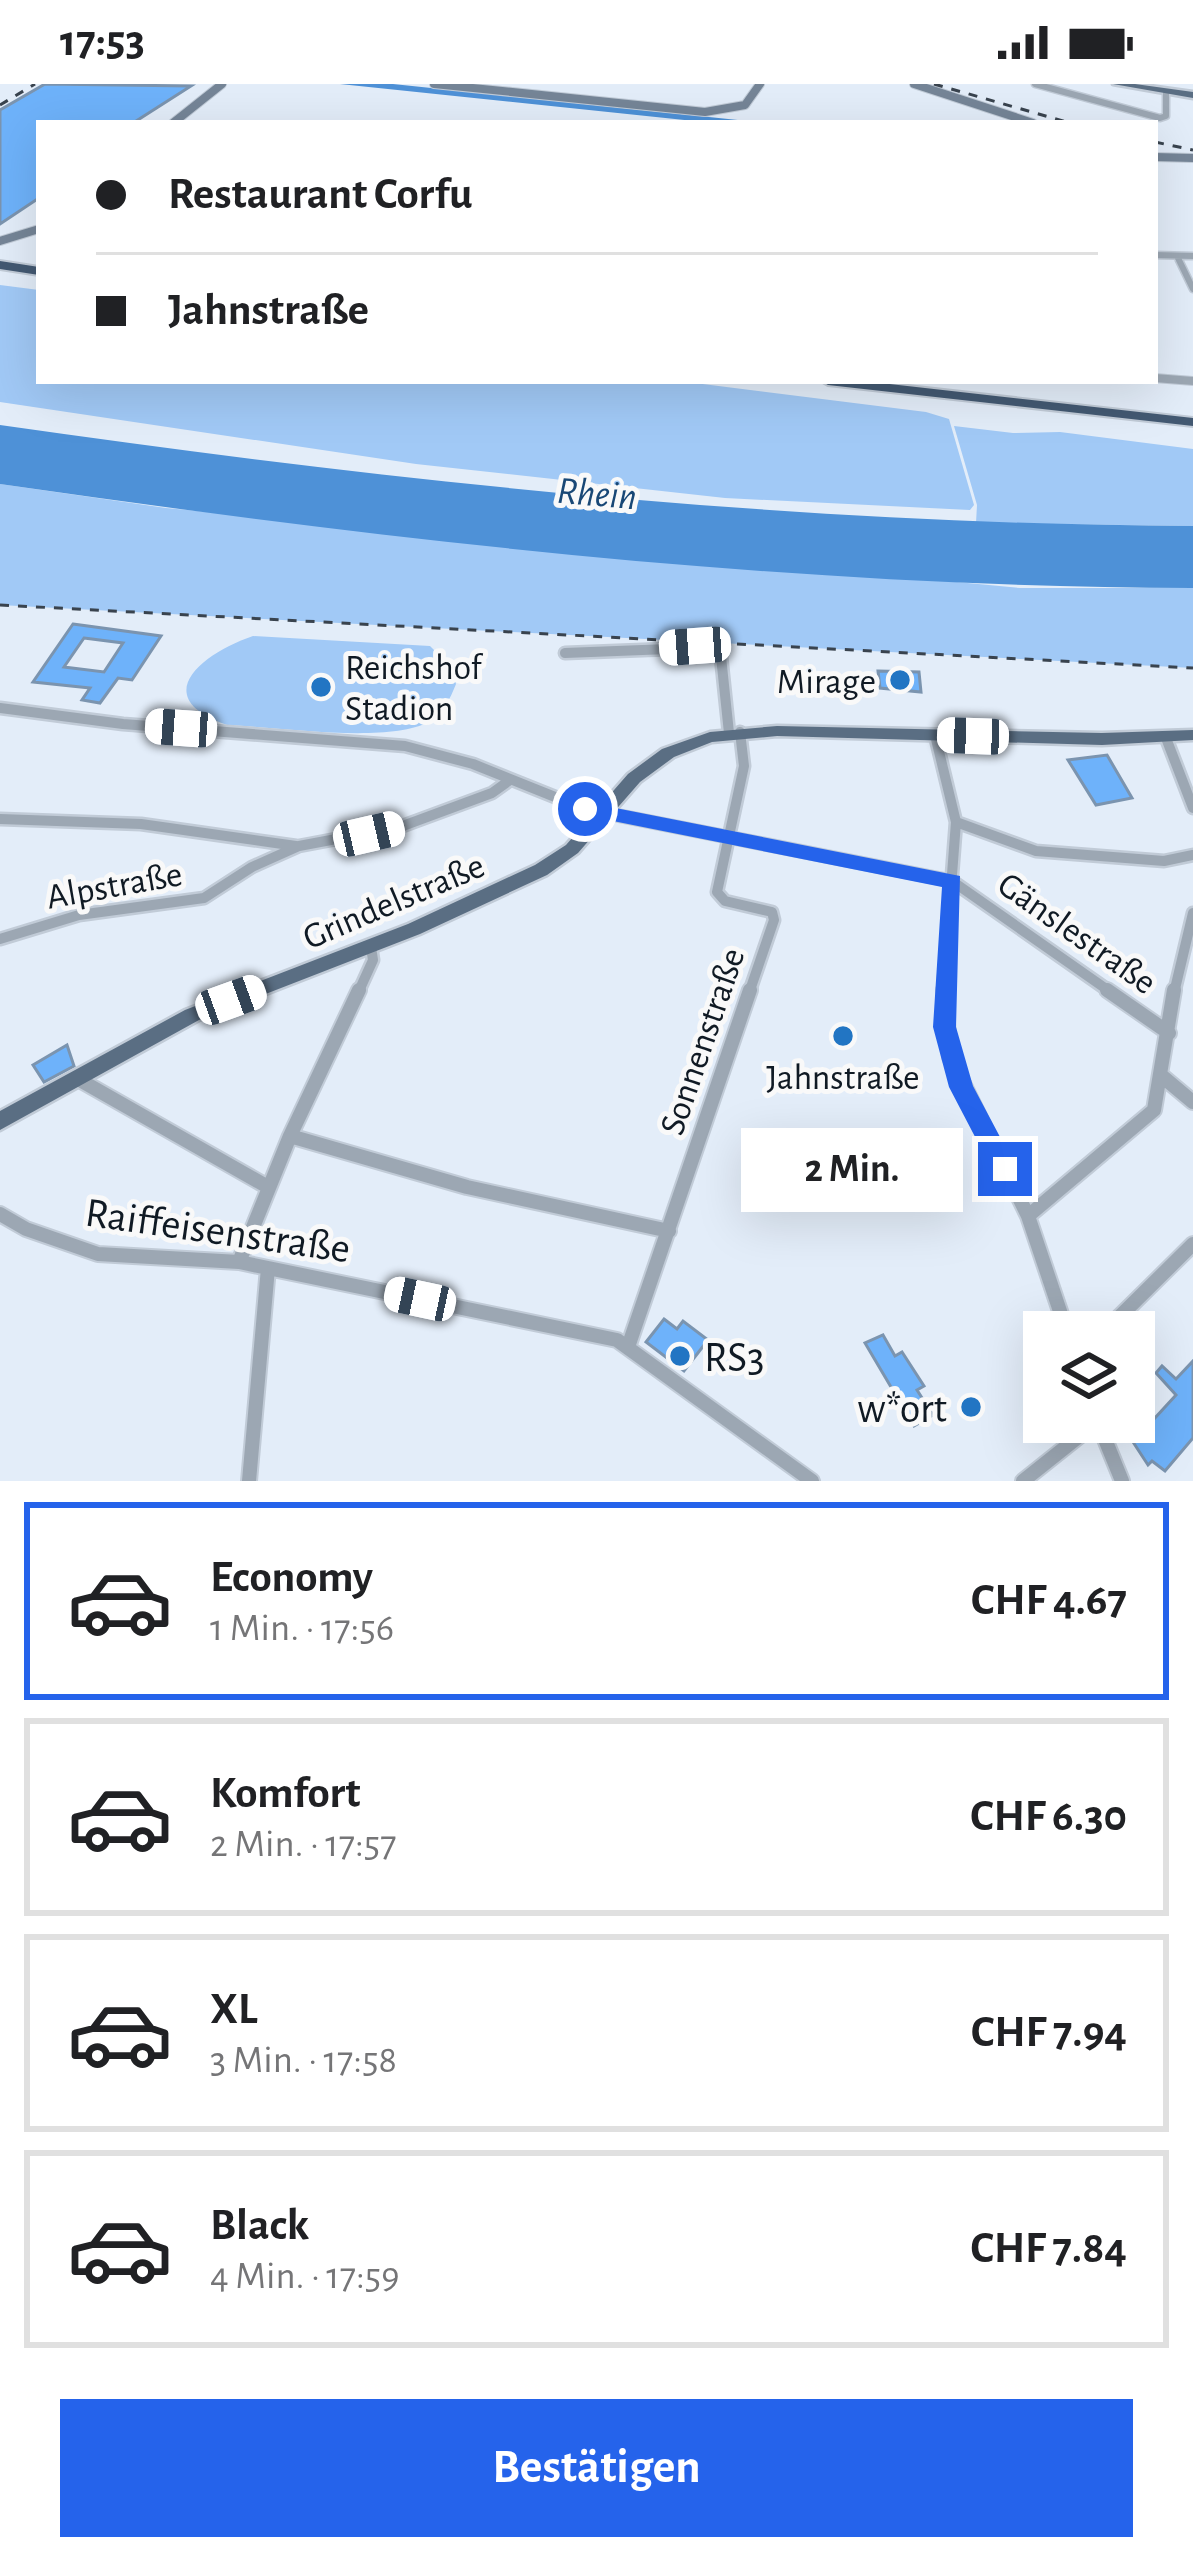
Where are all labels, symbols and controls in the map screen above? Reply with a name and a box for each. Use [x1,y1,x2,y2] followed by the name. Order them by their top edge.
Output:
[60,19,145,64] text: 17:53
[168,172,473,217] text: Restaurant Corfu
[168,288,369,333] text: Jahnstraße
[555,472,638,517] water label: Rhein
[658,626,732,666] car
[345,650,484,727] place label: Reichshof Stadion
[777,664,876,700] place label: Mirage
[887,667,913,693] marker: Mirage
[308,674,334,700] marker: Reichshof Stadion
[144,708,218,748] car
[936,717,1010,755] car
[558,782,612,836] route start
[330,808,408,860] car
[298,848,490,956] street label: Grindelstraße
[44,856,185,916] street label: Alpstraße
[991,866,1163,1001] street label: Gänslestraße
[654,944,752,1140] street label: Sonnenstraße
[191,971,271,1029] car
[830,1023,856,1049] marker: Jahnstraße
[766,1060,920,1096] place label: Jahnstraße
[741,1127,963,1211] callout: 2 Min.
[978,1142,1032,1196] route end
[804,1150,900,1189] text: 2 Min.
[83,1192,353,1270] street label: Raiffeisenstraße
[381,1274,459,1324] car
[1023,1311,1155,1443] map controls
[1023,1311,1155,1443] button: layers
[704,1337,764,1379] place label: RS3
[667,1343,693,1369] marker: RS3
[857,1388,947,1430] place label: w*ort
[958,1394,984,1420] marker: w*ort
[66,1547,174,1655] icon: car
[210,1555,373,1600] text: Economy
[971,1578,1127,1623] text: CHF 4.67
[210,1609,394,1648] text: 1 Min. · 17:56
[66,1763,174,1871] icon: car
[210,1771,360,1816] text: Komfort
[970,1794,1127,1839] text: CHF 6.30
[210,1825,396,1864] text: 2 Min. · 17:57
[66,1979,174,2087] icon: car
[210,1987,258,2032] text: XL
[971,2010,1127,2055] text: CHF 7.94
[210,2041,397,2080] text: 3 Min. · 17:58
[66,2195,174,2303] icon: car
[210,2203,309,2248] text: Black
[971,2226,1127,2271] text: CHF 7.84
[210,2257,400,2296] text: 4 Min. · 17:59
[60,2399,1133,2537] button: Bestätigen

